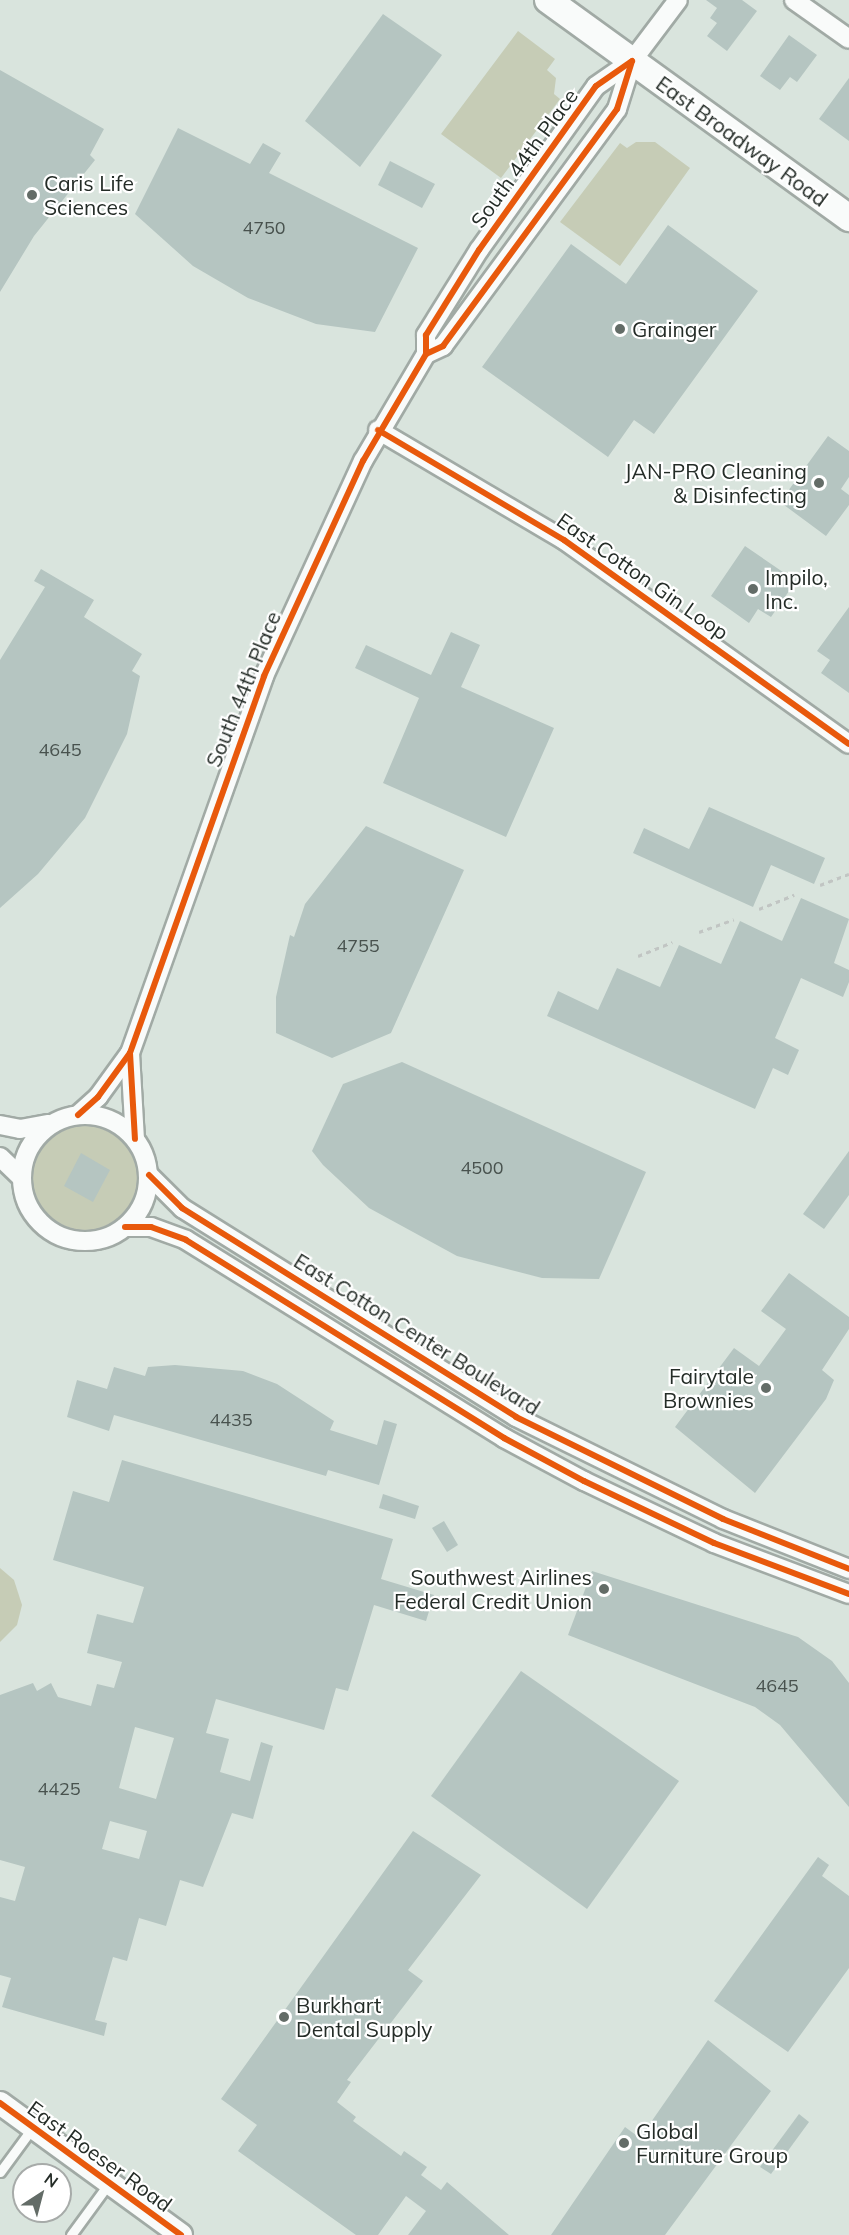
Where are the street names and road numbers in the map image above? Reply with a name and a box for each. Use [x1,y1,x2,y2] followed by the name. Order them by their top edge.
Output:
[651,70,833,212] street label: East Broadway Road
[465,84,583,232] street label: South 44th Place
[552,507,734,645] street label: East Cotton Gin Loop
[200,608,286,770] street label: South 44th Place
[289,1248,545,1420] street label: East Cotton Center Boulevard
[23,2095,177,2217] street label: East Roeser Road

